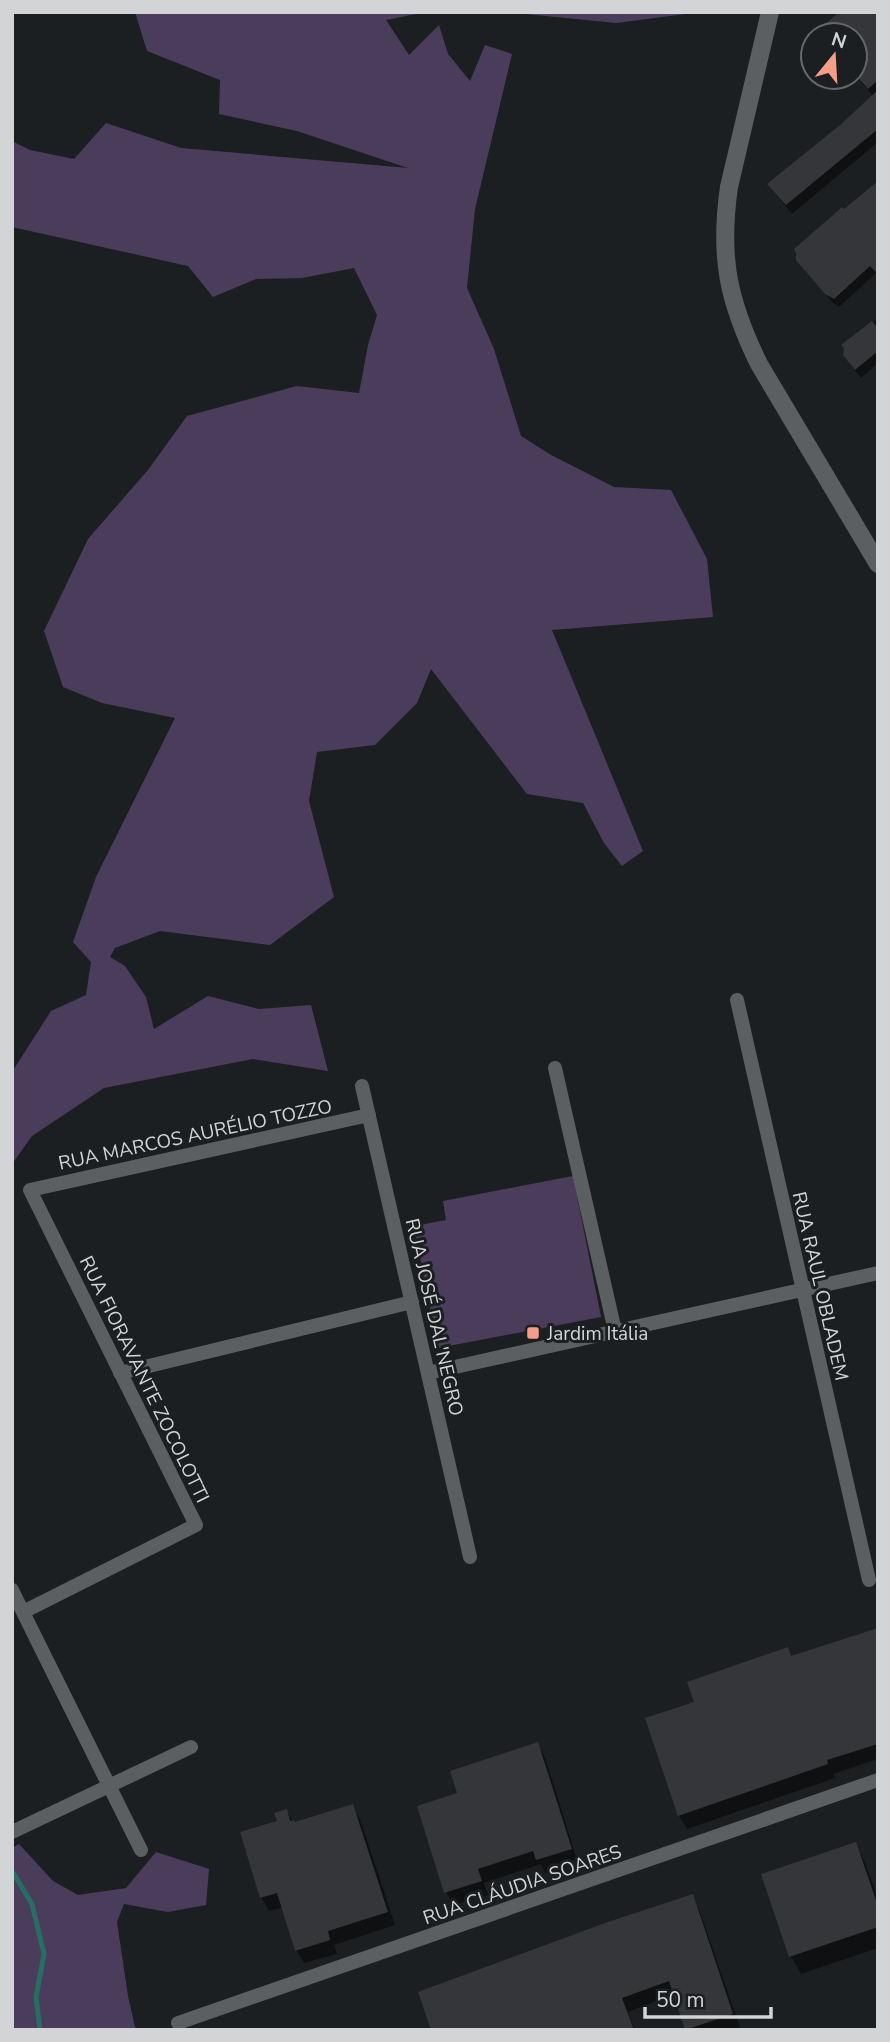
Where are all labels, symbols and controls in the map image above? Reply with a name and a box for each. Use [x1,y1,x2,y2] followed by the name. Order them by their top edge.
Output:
[799,21,869,91] north arrow
[828,26,850,55] text: N
[56,1093,334,1177] street label: RUA MARCOS AURÉLIO TOZZO
[786,1189,854,1383] street label: RUA RAUL OBLADEM
[399,1216,469,1418] street label: RUA JOSÉ DAL'NEGRO
[73,1252,215,1507] street label: RUA FIORAVANTE ZOCOLOTTI
[546,1321,648,1347] place label: Jardim Itália
[525,1325,541,1341] marker: Jardim Itália
[420,1839,625,1931] street label: RUA CLÁUDIA SOARES
[645,1976,771,2020] scale bar
[656,1986,705,2014] text: 50 m

